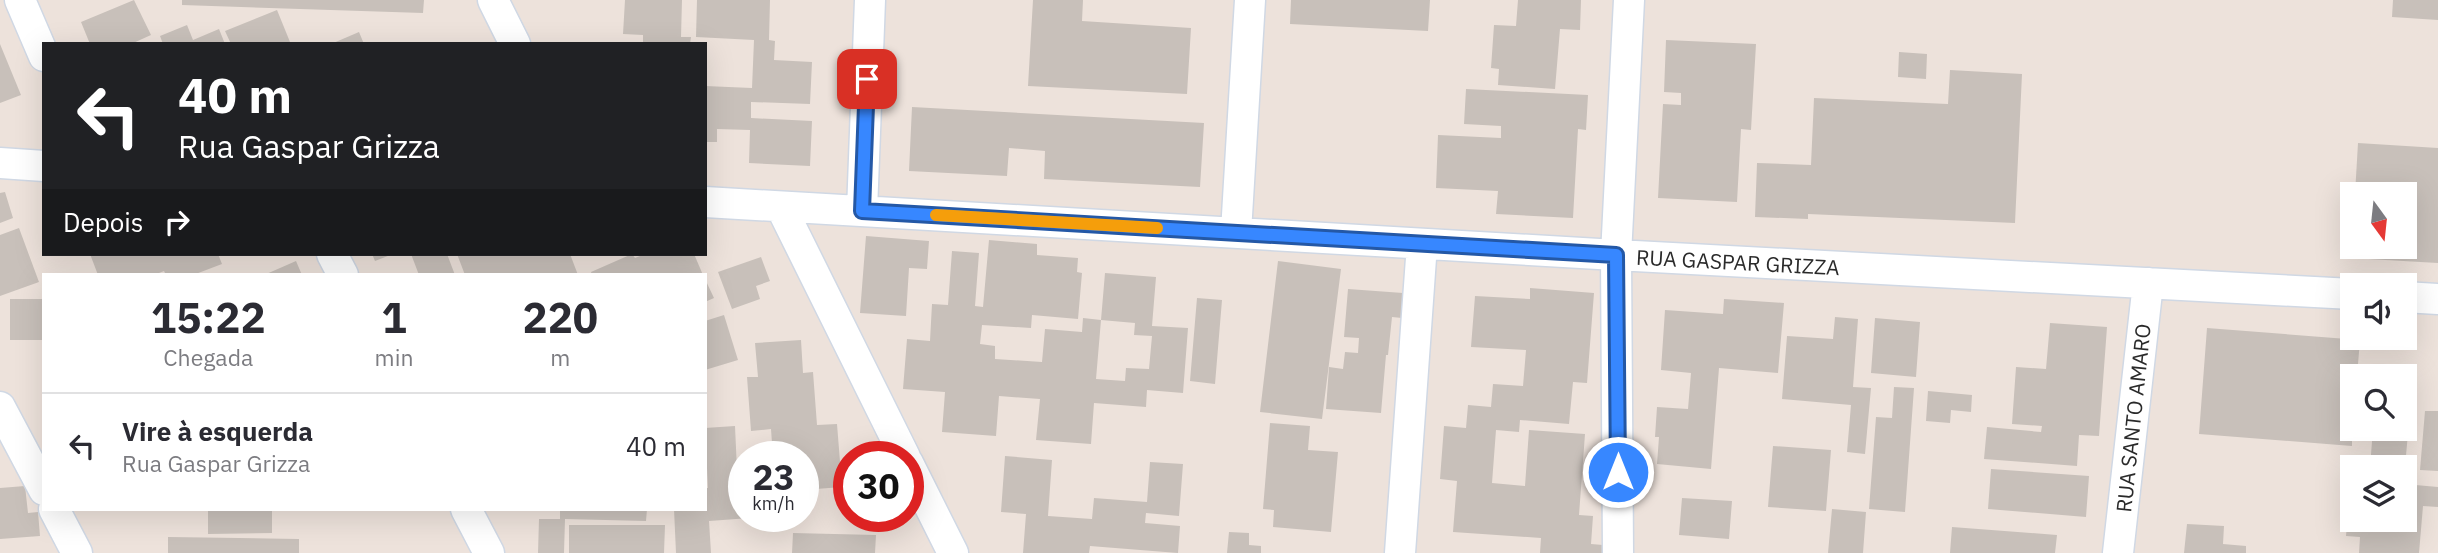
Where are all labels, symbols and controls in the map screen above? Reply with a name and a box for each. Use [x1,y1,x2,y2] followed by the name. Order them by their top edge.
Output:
[837,49,897,109] pin
[848,60,886,98] icon: arrive
[178,63,292,126] text: 40 m
[63,70,154,161] icon: left
[178,125,440,167] text: Rua Gaspar Grizza
[2340,182,2417,259] north arrow
[2340,182,2417,532] map controls
[158,203,196,241] icon: right
[63,205,144,239] text: Depois
[1636,243,1840,281] street label: RUA GASPAR GRIZZA
[2340,273,2417,350] button: sound
[151,290,266,345] text: 15:22
[381,290,407,345] text: 1
[522,290,598,345] text: 220
[2109,322,2157,514] street label: RUA SANTO AMARO
[163,342,253,372] text: Chegada
[375,342,413,372] text: min
[550,342,570,372] text: m
[2340,364,2417,441] button: search
[122,414,313,448] text: Vire à esquerda
[63,427,101,465] icon: left
[626,429,686,463] text: 40 m
[1581,435,1655,509] position arrow
[833,441,924,532] speed limit sign: 30
[122,448,310,478] text: Rua Gaspar Grizza
[752,454,795,500] text: 23
[2340,455,2417,532] button: layers
[752,492,795,515] text: km/h

